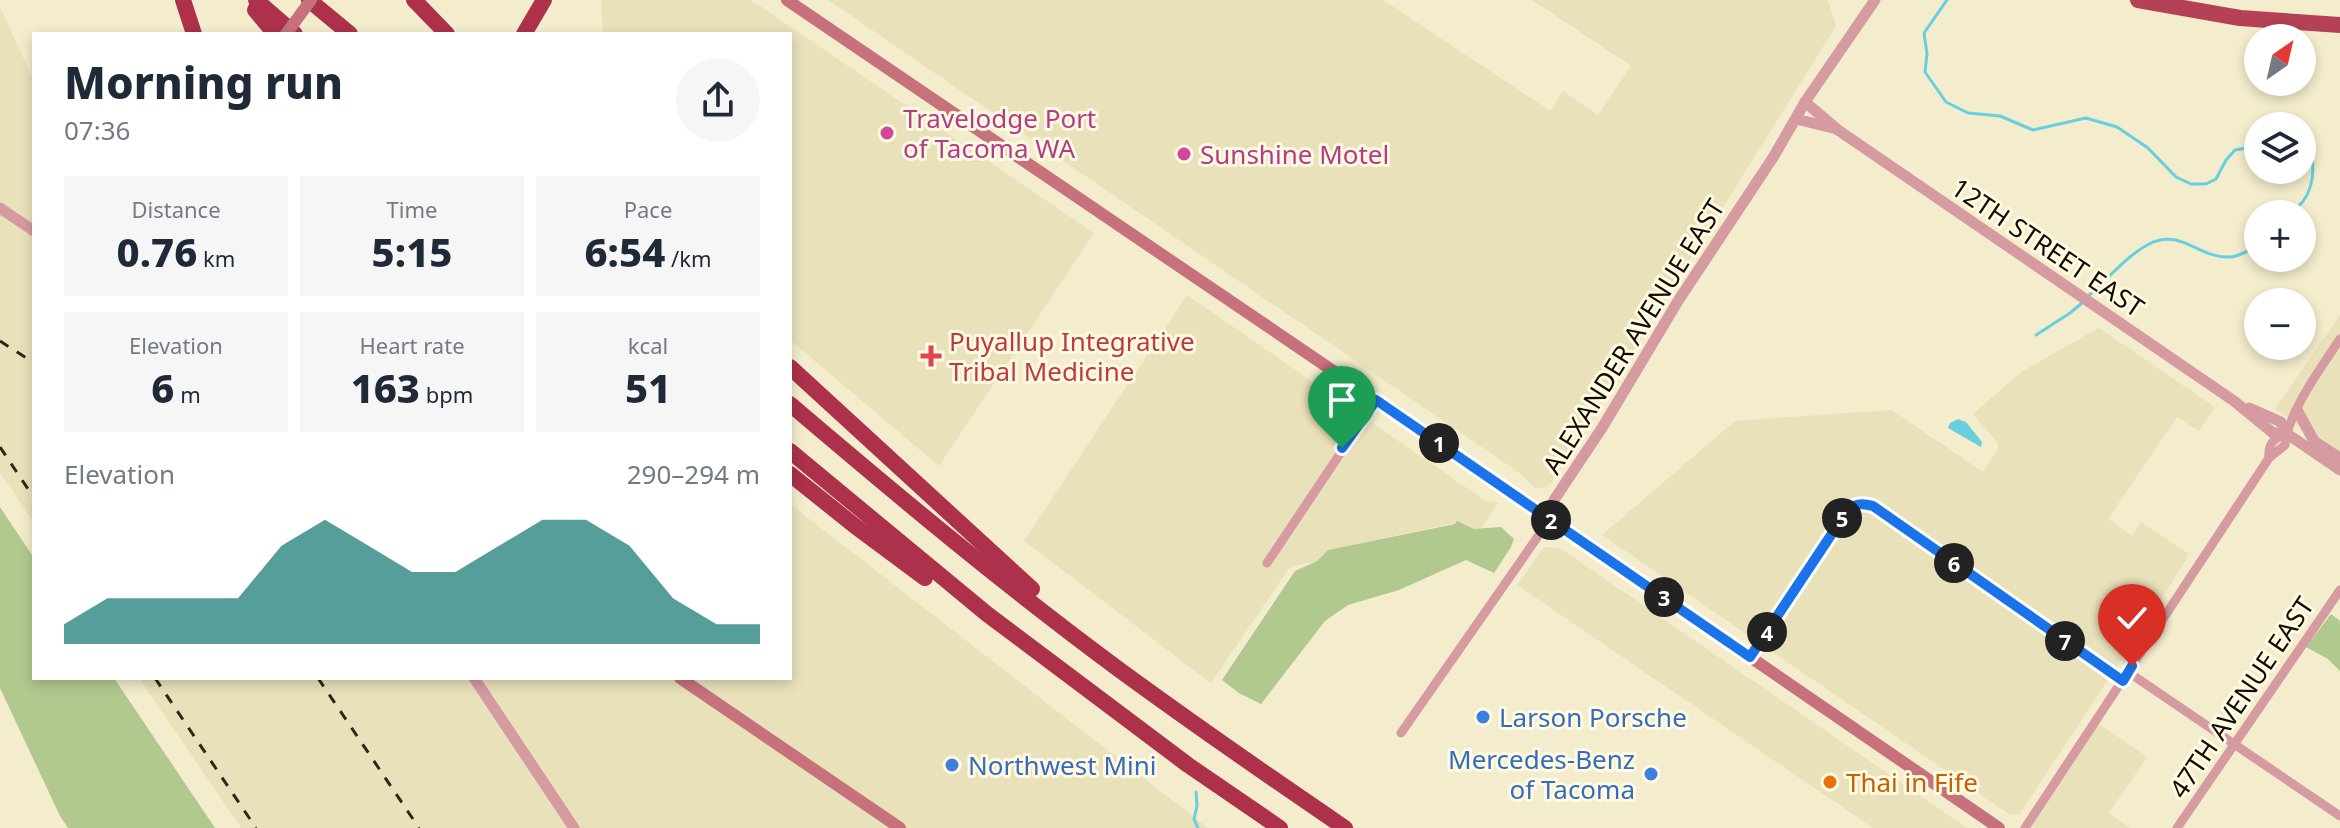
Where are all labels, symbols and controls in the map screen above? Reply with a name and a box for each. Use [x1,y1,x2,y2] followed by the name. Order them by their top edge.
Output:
[2244,24,2316,96] north arrow
[2244,24,2316,360] map controls
[64,52,343,112] text: Morning run
[676,58,760,142] button: share
[903,100,1096,166] place label: Travelodge Port of Tacoma WA
[64,112,130,148] text: 07:36
[2244,112,2316,184] button: layers
[878,124,896,142] marker: Travelodge Port of Tacoma WA
[1200,136,1389,172] place label: Sunshine Motel
[1175,145,1193,163] marker: Sunshine Motel
[1945,169,2152,325] street label: 12TH STREET EAST
[1533,191,1733,480] street label: ALEXANDER AVENUE EAST
[131,194,221,224] text: Distance
[387,194,437,224] text: Time
[624,194,672,224] text: Pace
[2244,200,2316,272] button: +
[117,224,197,279] text: 0.76
[372,224,452,279] text: 5:15
[585,224,665,279] text: 6:54
[197,243,235,273] text: km
[665,243,712,273] text: /km
[2244,288,2316,360] button: −
[949,323,1195,389] place label: Puyallup Integrative Tribal Medicine
[129,330,223,360] text: Elevation
[359,330,465,360] text: Heart rate
[628,330,668,360] text: kcal
[920,345,942,367] marker: Puyallup Integrative Tribal Medicine
[151,360,174,415] text: 6
[351,360,420,415] text: 163
[625,360,671,415] text: 51
[1308,366,1376,448] pin
[1320,378,1364,422] icon: arrive
[174,379,201,409] text: m
[420,379,473,409] text: bpm
[1419,423,1459,463] pin: 1
[1433,428,1445,458] text: 1
[64,456,175,492] text: Elevation
[627,456,760,492] text: 290–294 m
[1822,498,1862,538] pin: 5
[1531,500,1571,540] pin: 2
[1836,503,1848,533] text: 5
[1545,505,1557,535] text: 2
[1934,543,1974,583] pin: 6
[1948,548,1960,578] text: 6
[1644,577,1684,617] pin: 3
[1658,582,1670,612] text: 3
[2098,584,2166,666] pin
[2160,589,2322,805] street label: 47TH AVENUE EAST
[2110,596,2154,640] icon: check
[1747,612,1787,652] pin: 4
[1761,617,1773,647] text: 4
[2045,621,2085,661] pin: 7
[2059,626,2071,656] text: 7
[1499,699,1687,735] place label: Larson Porsche
[1474,708,1492,726] marker: Larson Porsche
[1448,741,1635,807] place label: Mercedes-Benz of Tacoma
[968,747,1156,783] place label: Northwest Mini
[943,756,961,774] marker: Northwest Mini
[1846,764,1978,800] place label: Thai in Fife
[1642,765,1660,783] marker: Mercedes-Benz of Tacoma
[1821,773,1839,791] marker: Thai in Fife

